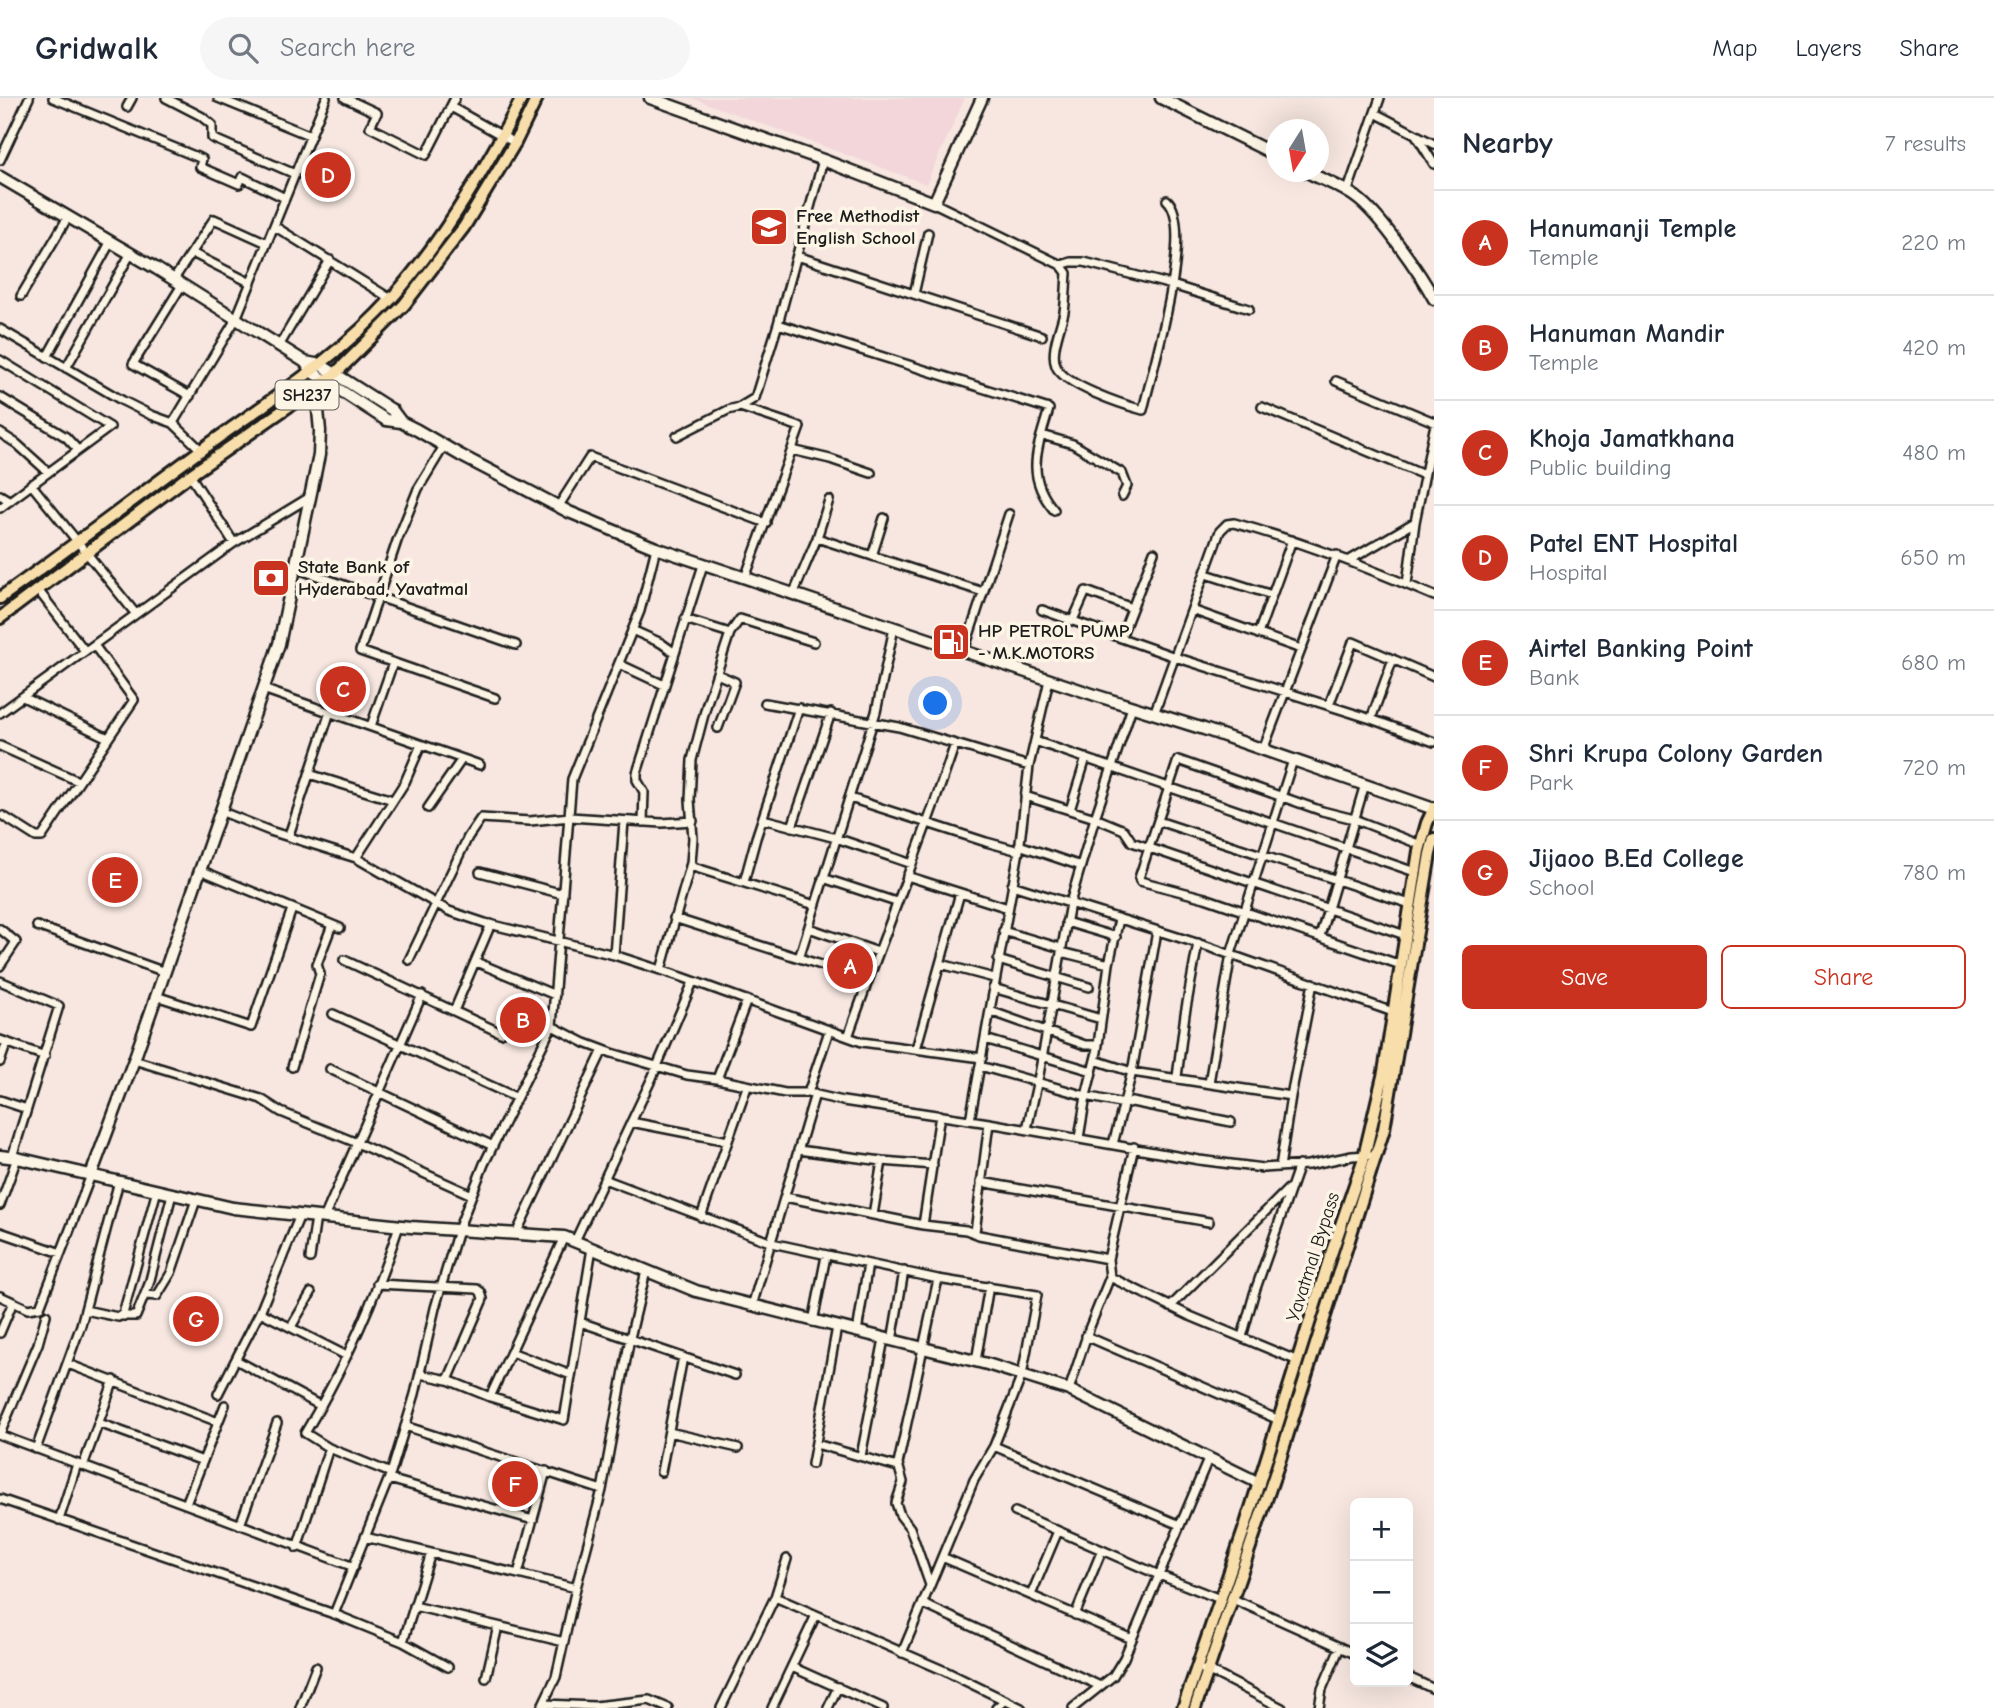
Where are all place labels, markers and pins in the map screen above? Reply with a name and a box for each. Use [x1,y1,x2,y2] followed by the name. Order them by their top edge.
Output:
[305,149,351,201] pin: D
[796,205,920,249] place label: Free Methodist English School
[748,206,790,248] school or university icon: Free Methodist English School
[298,556,468,600] place label: State Bank of Hyderabad, Yavatmal
[250,557,292,599] bank icon: State Bank of Hyderabad, Yavatmal
[978,620,1130,664] place label: HP PETROL PUMP - M.K.MOTORS
[930,621,972,663] fuel station icon: HP PETROL PUMP - M.K.MOTORS
[320,663,366,715] pin: C
[92,854,138,906] pin: E
[827,940,873,992] pin: A
[500,994,546,1046] pin: B
[173,1293,219,1345] pin: G
[492,1458,538,1510] pin: F

